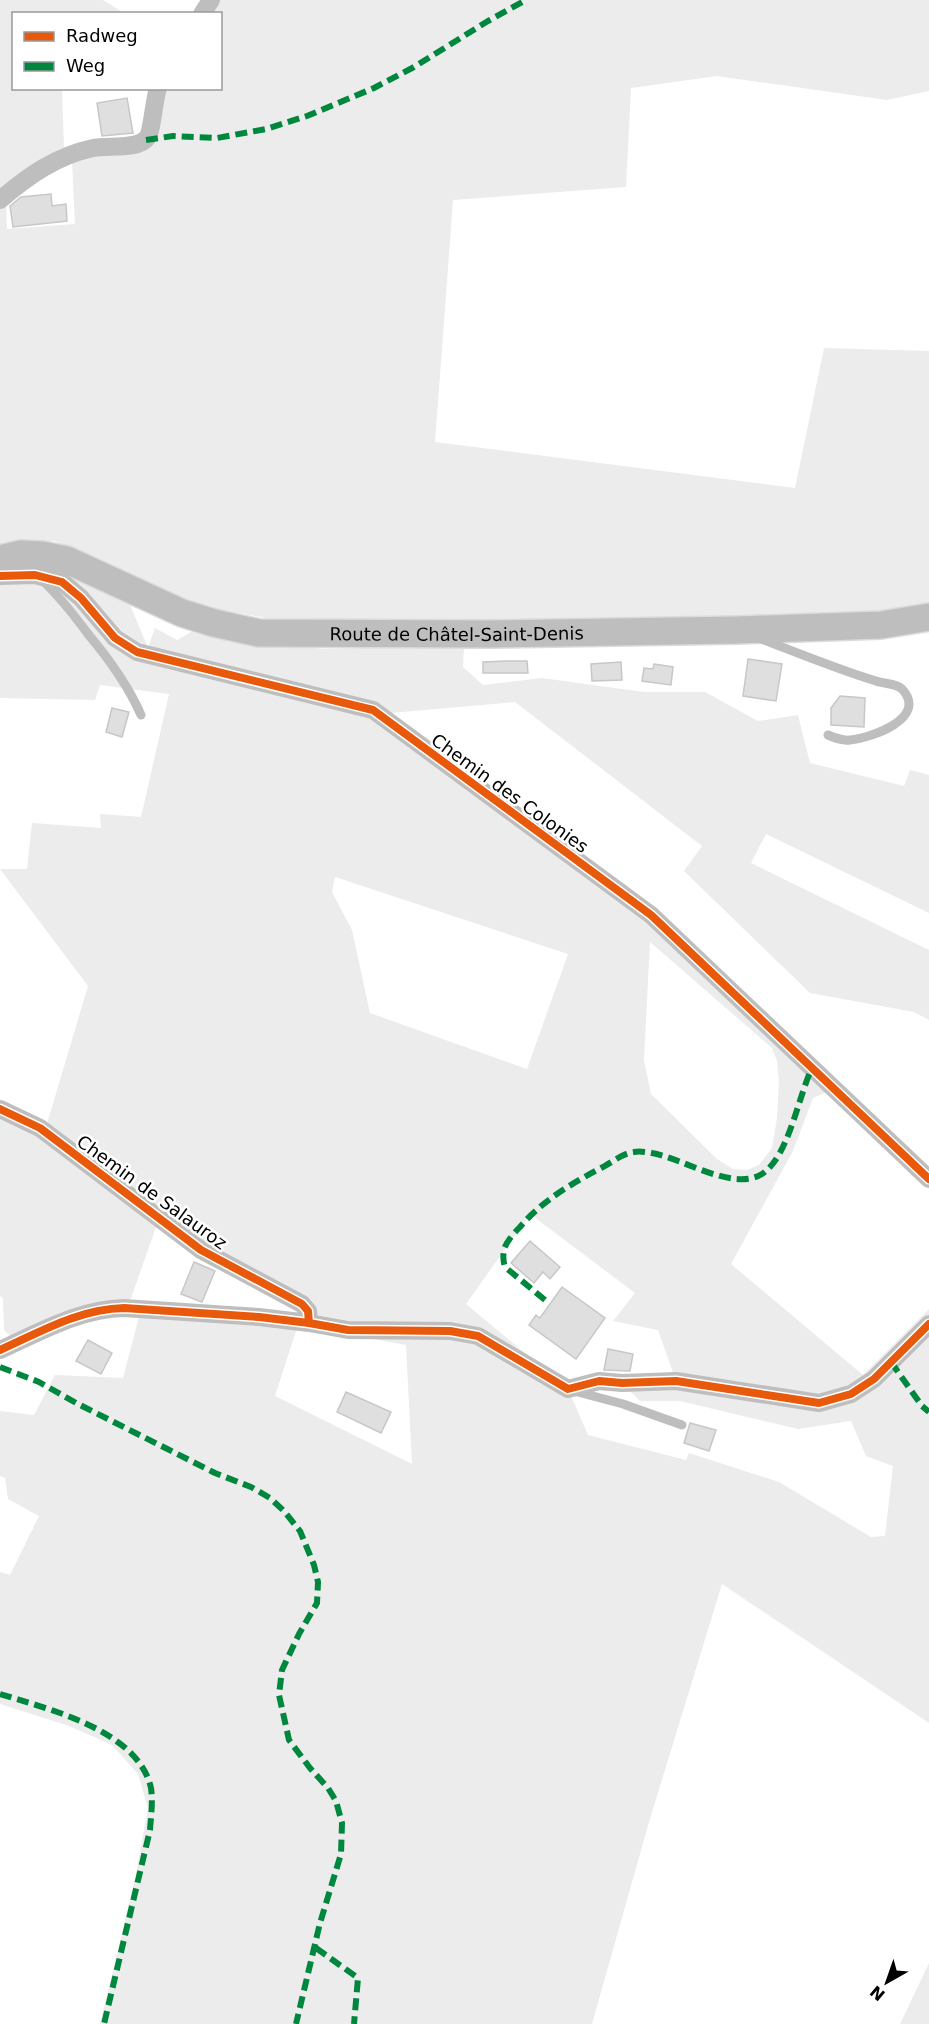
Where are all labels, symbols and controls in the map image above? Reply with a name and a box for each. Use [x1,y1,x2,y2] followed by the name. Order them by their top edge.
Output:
[12,12,222,90] legend
[66,25,138,46] text: Radweg
[66,55,105,76] text: Weg
[329,622,584,645] street label: Route de Châtel-Saint-Denis
[427,729,593,857] street label: Chemin des Colonies
[73,1131,231,1253] street label: Chemin de Salauroz
[857,1952,917,2012] north arrow
[866,1982,889,2005] text: N

